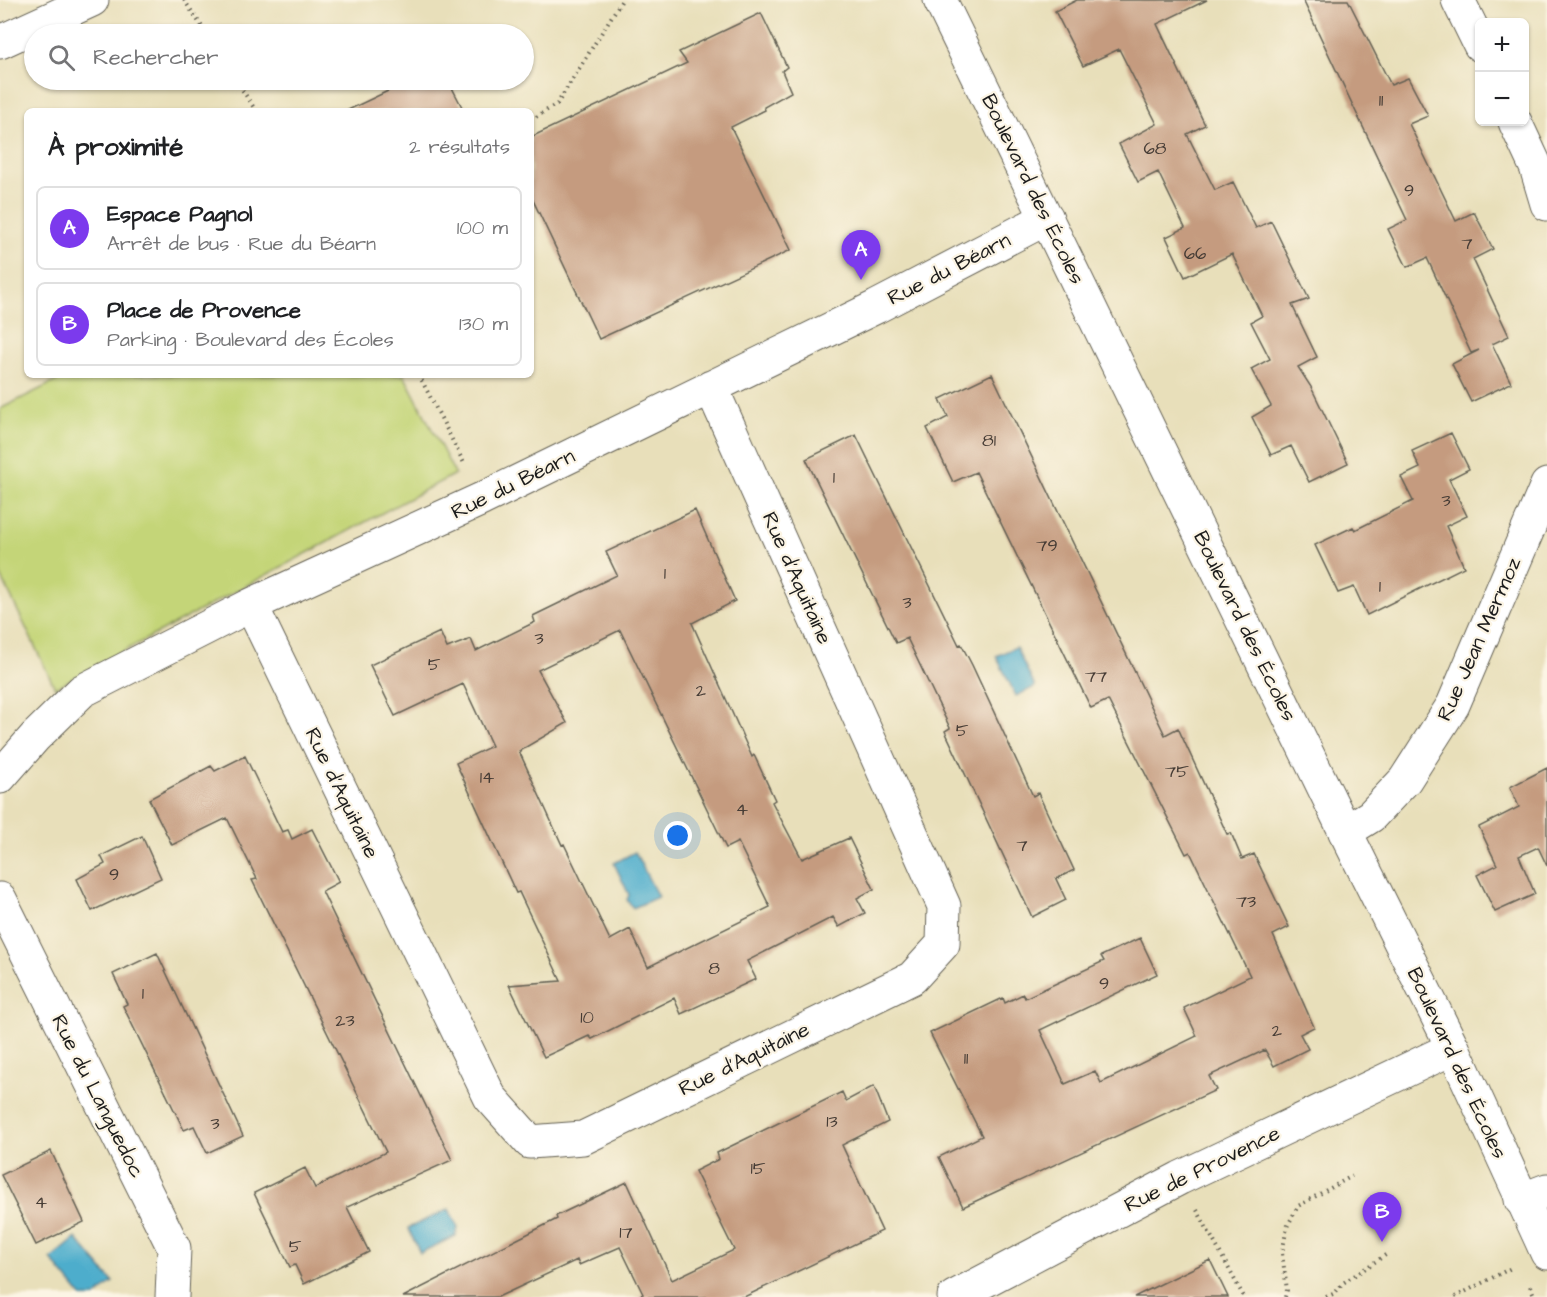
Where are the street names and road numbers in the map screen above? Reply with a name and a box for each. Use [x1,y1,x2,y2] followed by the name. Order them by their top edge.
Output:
[974,89,1092,289] street label: Boulevard des Écoles
[883,226,1015,312] street label: Rue du Béarn
[446,442,580,526] street label: Rue du Béarn
[755,507,839,649] street label: Rue d'Aquitaine
[1186,526,1304,726] street label: Boulevard des Écoles
[1430,552,1528,725] street label: Rue Jean Mermoz
[298,723,386,863] street label: Rue d'Aquitaine
[1400,963,1514,1163] street label: Boulevard des Écoles
[43,1009,152,1184] street label: Rue du Languedoc
[674,1015,814,1103] street label: Rue d'Aquitaine
[1119,1119,1285,1219] street label: Rue de Provence

